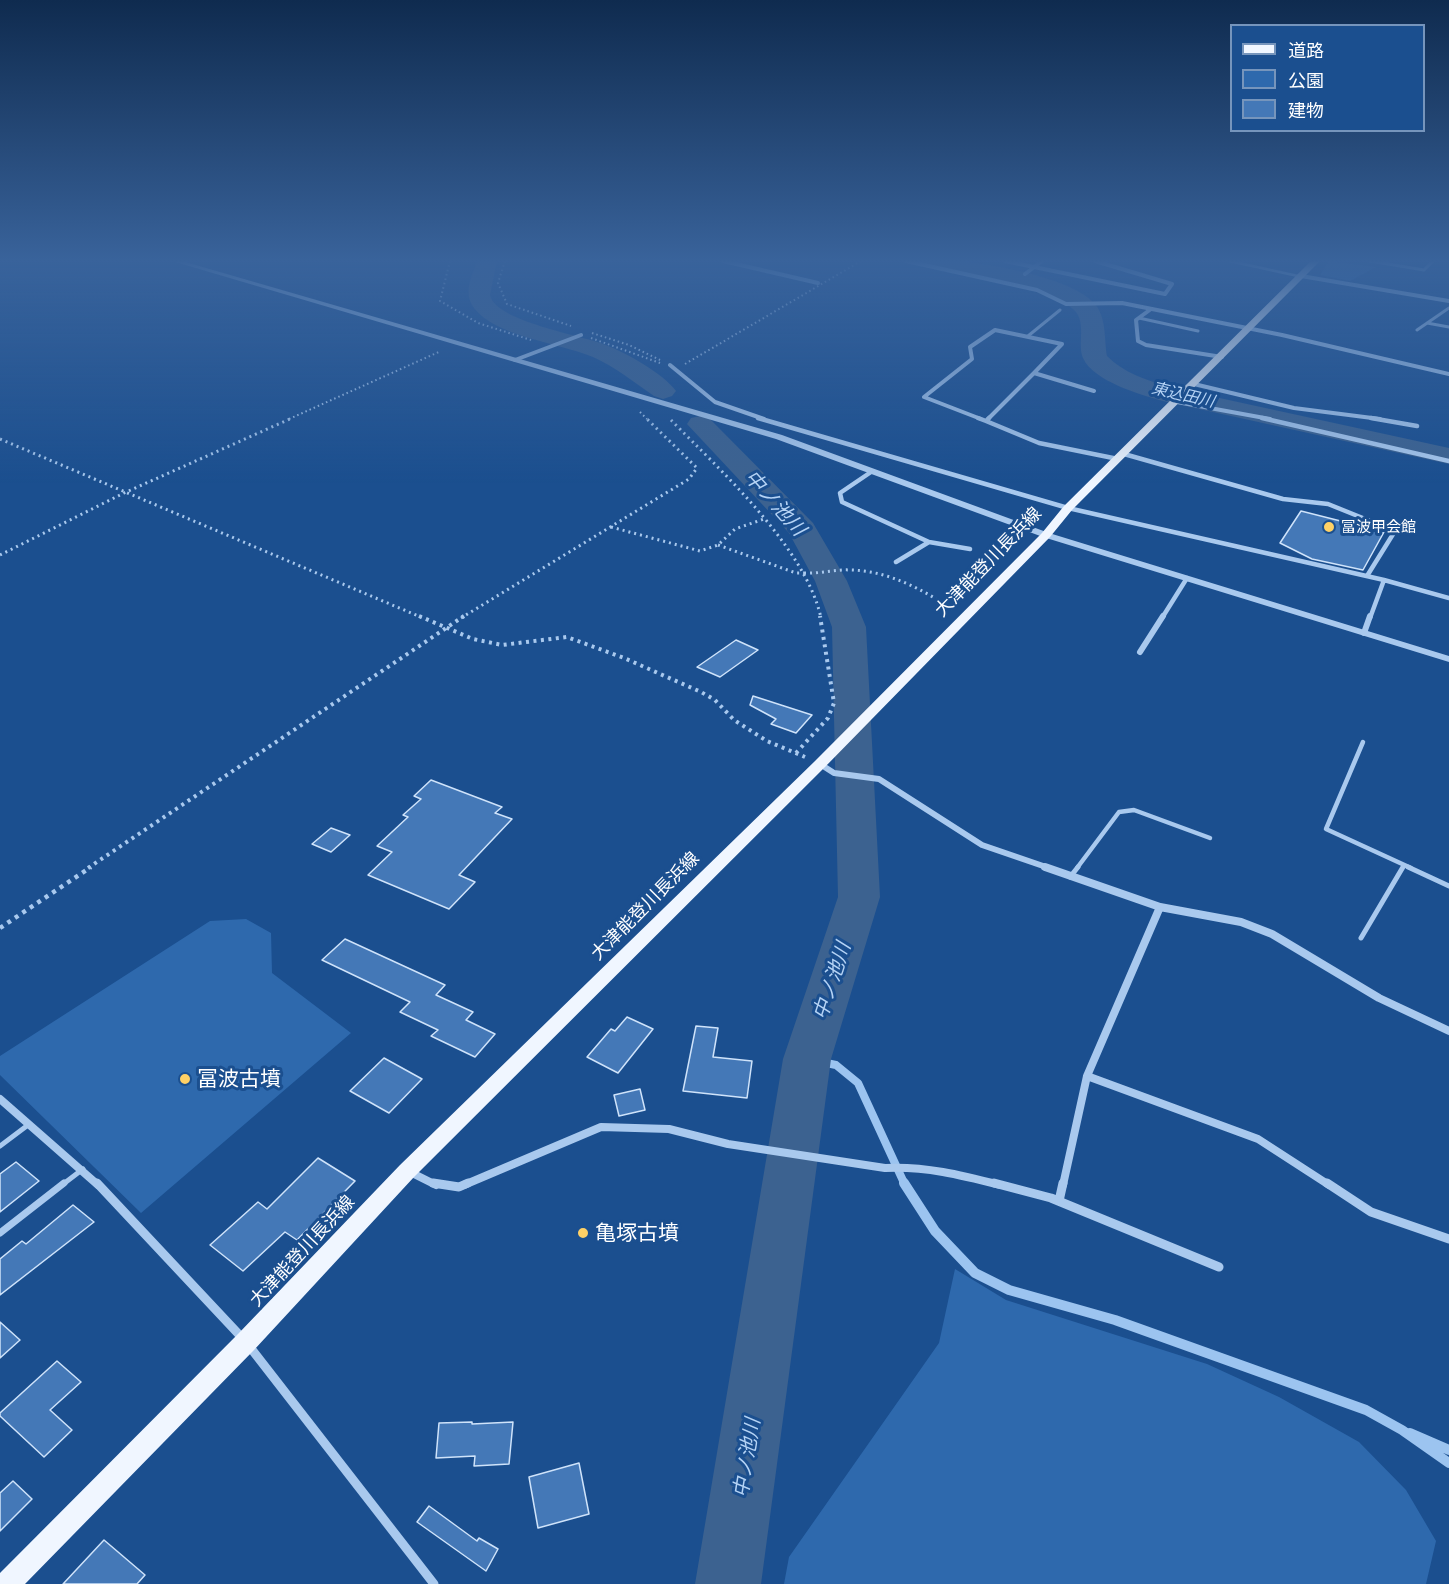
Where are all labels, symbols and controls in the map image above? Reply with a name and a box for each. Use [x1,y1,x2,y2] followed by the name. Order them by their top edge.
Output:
[1230,24,1425,132] legend
[1288,39,1324,61] text: 道路
[1288,69,1324,91] text: 公園
[1288,99,1324,121] text: 建物
[1150,378,1216,412] water label: 東込田川
[739,465,811,541] water label: 中ノ池川
[930,503,1046,621] street label: 大津能登川長浜線
[1341,518,1416,536] place label: 冨波甲会館
[1322,520,1336,534] marker: 冨波甲会館
[586,847,704,965] street label: 大津能登川長浜線
[808,939,856,1023] water label: 中ノ池川
[197,1066,281,1092] place label: 冨波古墳
[178,1072,192,1086] marker: 冨波古墳
[245,1191,359,1311] street label: 大津能登川長浜線
[595,1220,679,1246] place label: 亀塚古墳
[576,1226,590,1240] marker: 亀塚古墳
[729,1417,765,1499] water label: 中ノ池川

